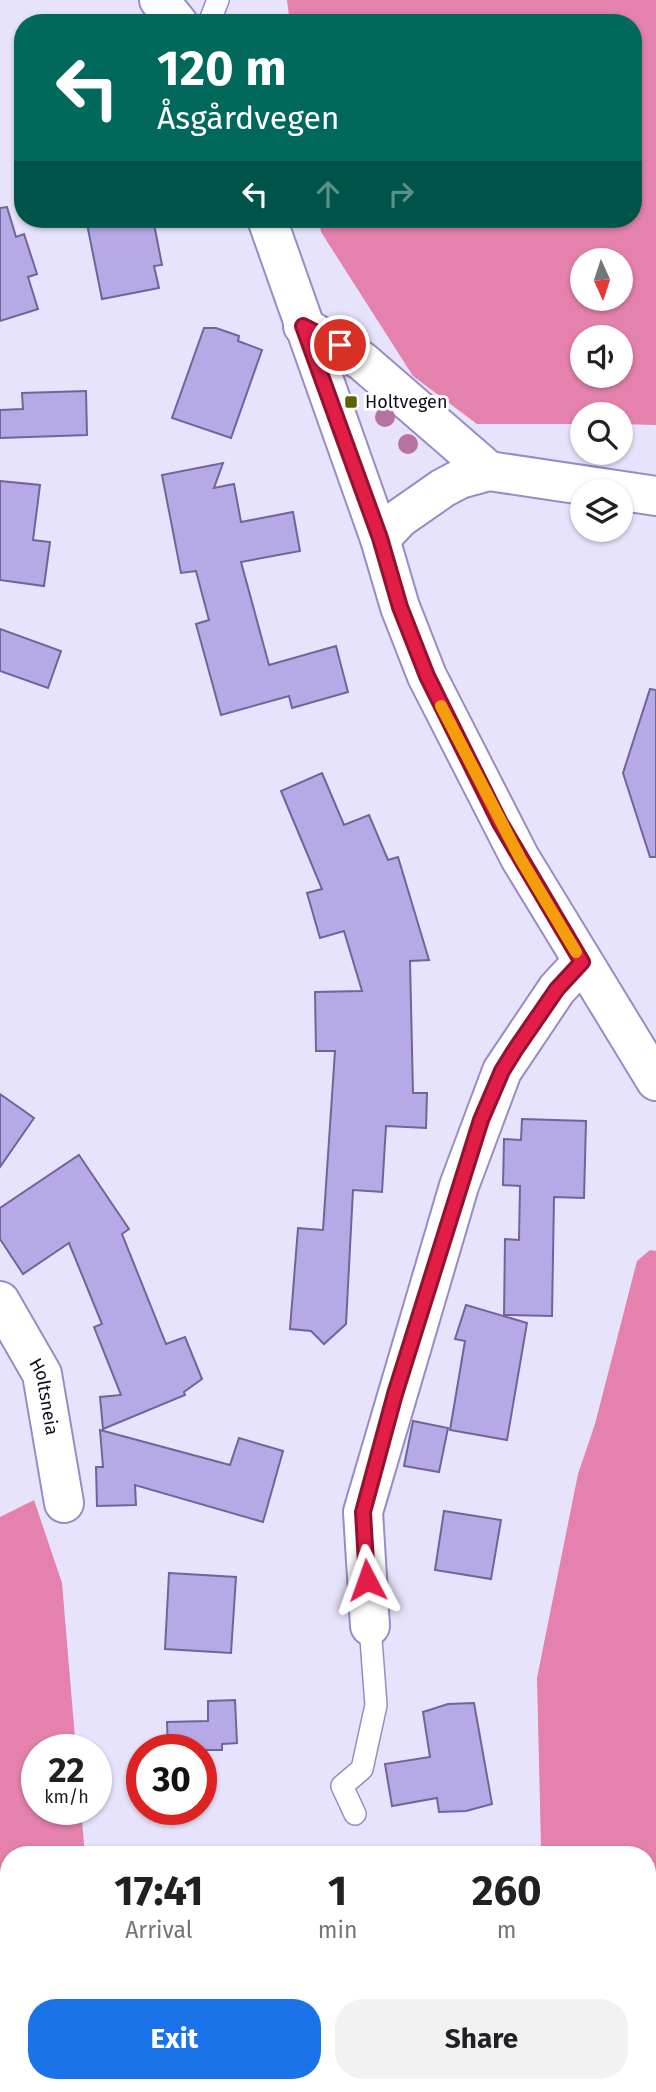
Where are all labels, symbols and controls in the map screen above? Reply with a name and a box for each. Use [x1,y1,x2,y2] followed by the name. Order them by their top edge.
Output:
[157,39,287,98] text: 120 m
[42,42,133,133] icon: left
[157,99,340,137] text: Åsgårdvegen
[236,175,274,213] icon: left
[309,175,347,213] icon: ahead
[382,175,420,213] icon: right
[570,248,634,312] north arrow
[570,248,633,542] map controls
[310,315,370,375] pin
[570,325,633,388] button: sound
[321,326,359,364] icon: arrive
[365,391,447,413] place label: Holtvegen
[343,394,359,410] marker: Holtvegen
[570,402,633,465] button: search
[570,479,633,542] button: layers
[24,1354,63,1437] street label: Holtsneia
[330,1543,404,1617] position arrow
[126,1734,217,1825] speed limit sign: 30
[48,1749,85,1791] text: 22
[44,1786,89,1808] text: km/h
[114,1866,203,1916] text: 17:41
[328,1866,347,1916] text: 1
[472,1866,542,1916] text: 260
[125,1916,193,1944] text: Arrival
[318,1916,357,1944] text: min
[497,1916,517,1944] text: m
[28,1999,321,2079] button: Exit
[335,1999,628,2079] button: Share

